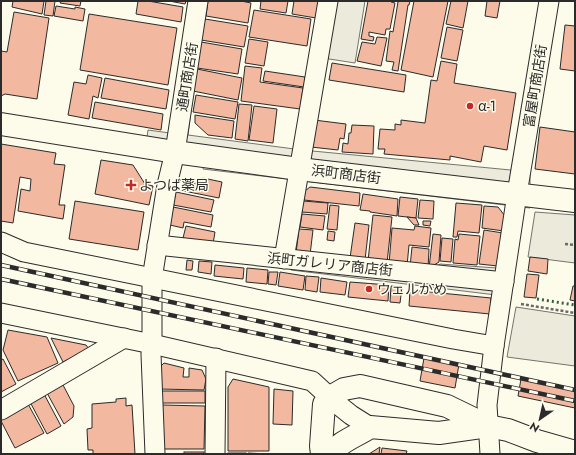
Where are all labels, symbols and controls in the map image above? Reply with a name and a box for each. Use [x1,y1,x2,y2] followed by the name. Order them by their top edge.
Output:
[172,41,202,113] street label: 通町商店街
[519,43,551,129] street label: 富屋町商店街
[478,96,496,116] place label: α-1
[465,101,475,111] marker: α-1
[310,160,382,188] street label: 浜町商店街
[139,175,209,195] place label: よつば薬局
[126,180,136,190] marker: よつば薬局
[266,247,394,281] street label: 浜町ガレリア商店街
[377,279,447,299] place label: ウェルかめ
[364,284,374,294] marker: ウェルかめ
[520,399,560,439] north arrow
[526,418,543,436] text: N

